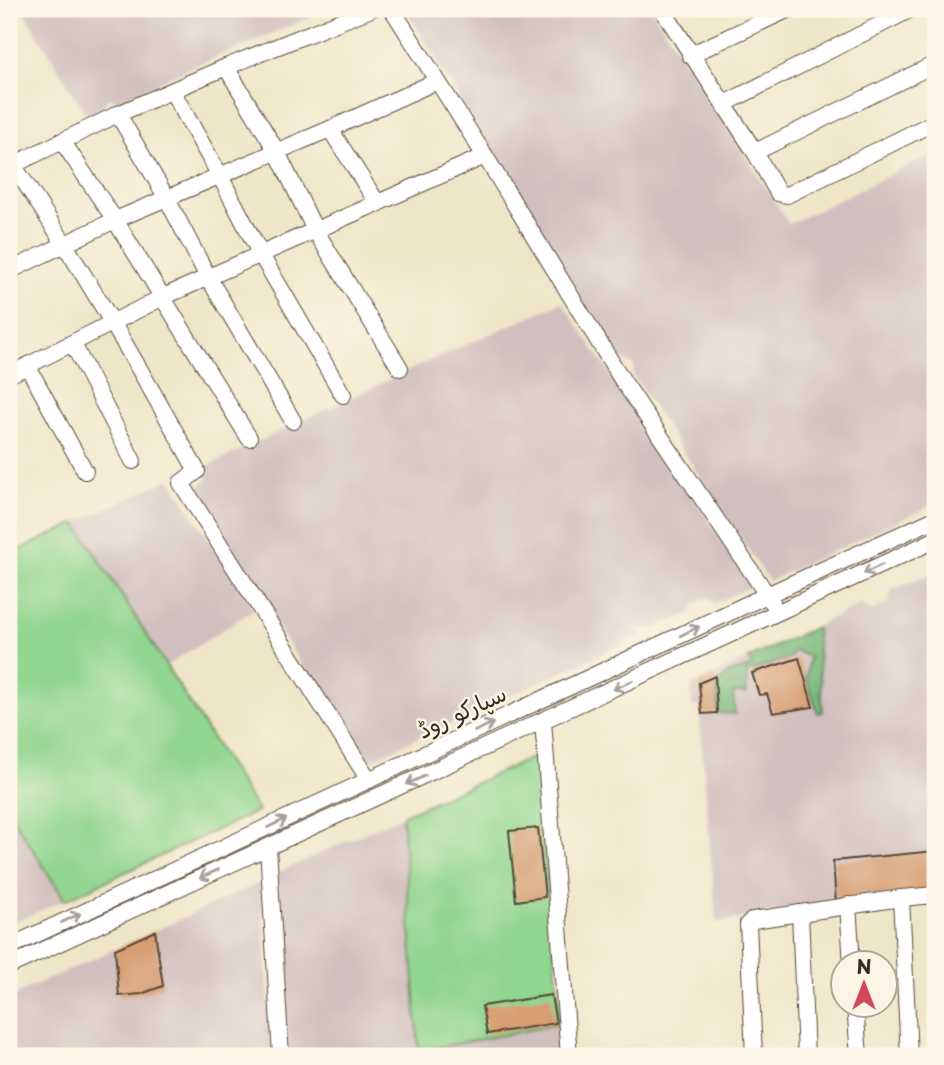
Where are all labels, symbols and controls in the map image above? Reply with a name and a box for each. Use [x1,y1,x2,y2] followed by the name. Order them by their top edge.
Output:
[863,563,885,576] one-way arrow
[679,624,700,637] one-way arrow
[411,675,512,747] street label: سپارکو روڈ
[612,679,634,692] one-way arrow
[472,720,494,733] one-way arrow
[406,774,427,787] one-way arrow
[266,816,287,829] one-way arrow
[199,868,220,881] one-way arrow
[60,911,81,924] one-way arrow
[828,950,898,1020] north arrow
[856,952,872,980] text: N

